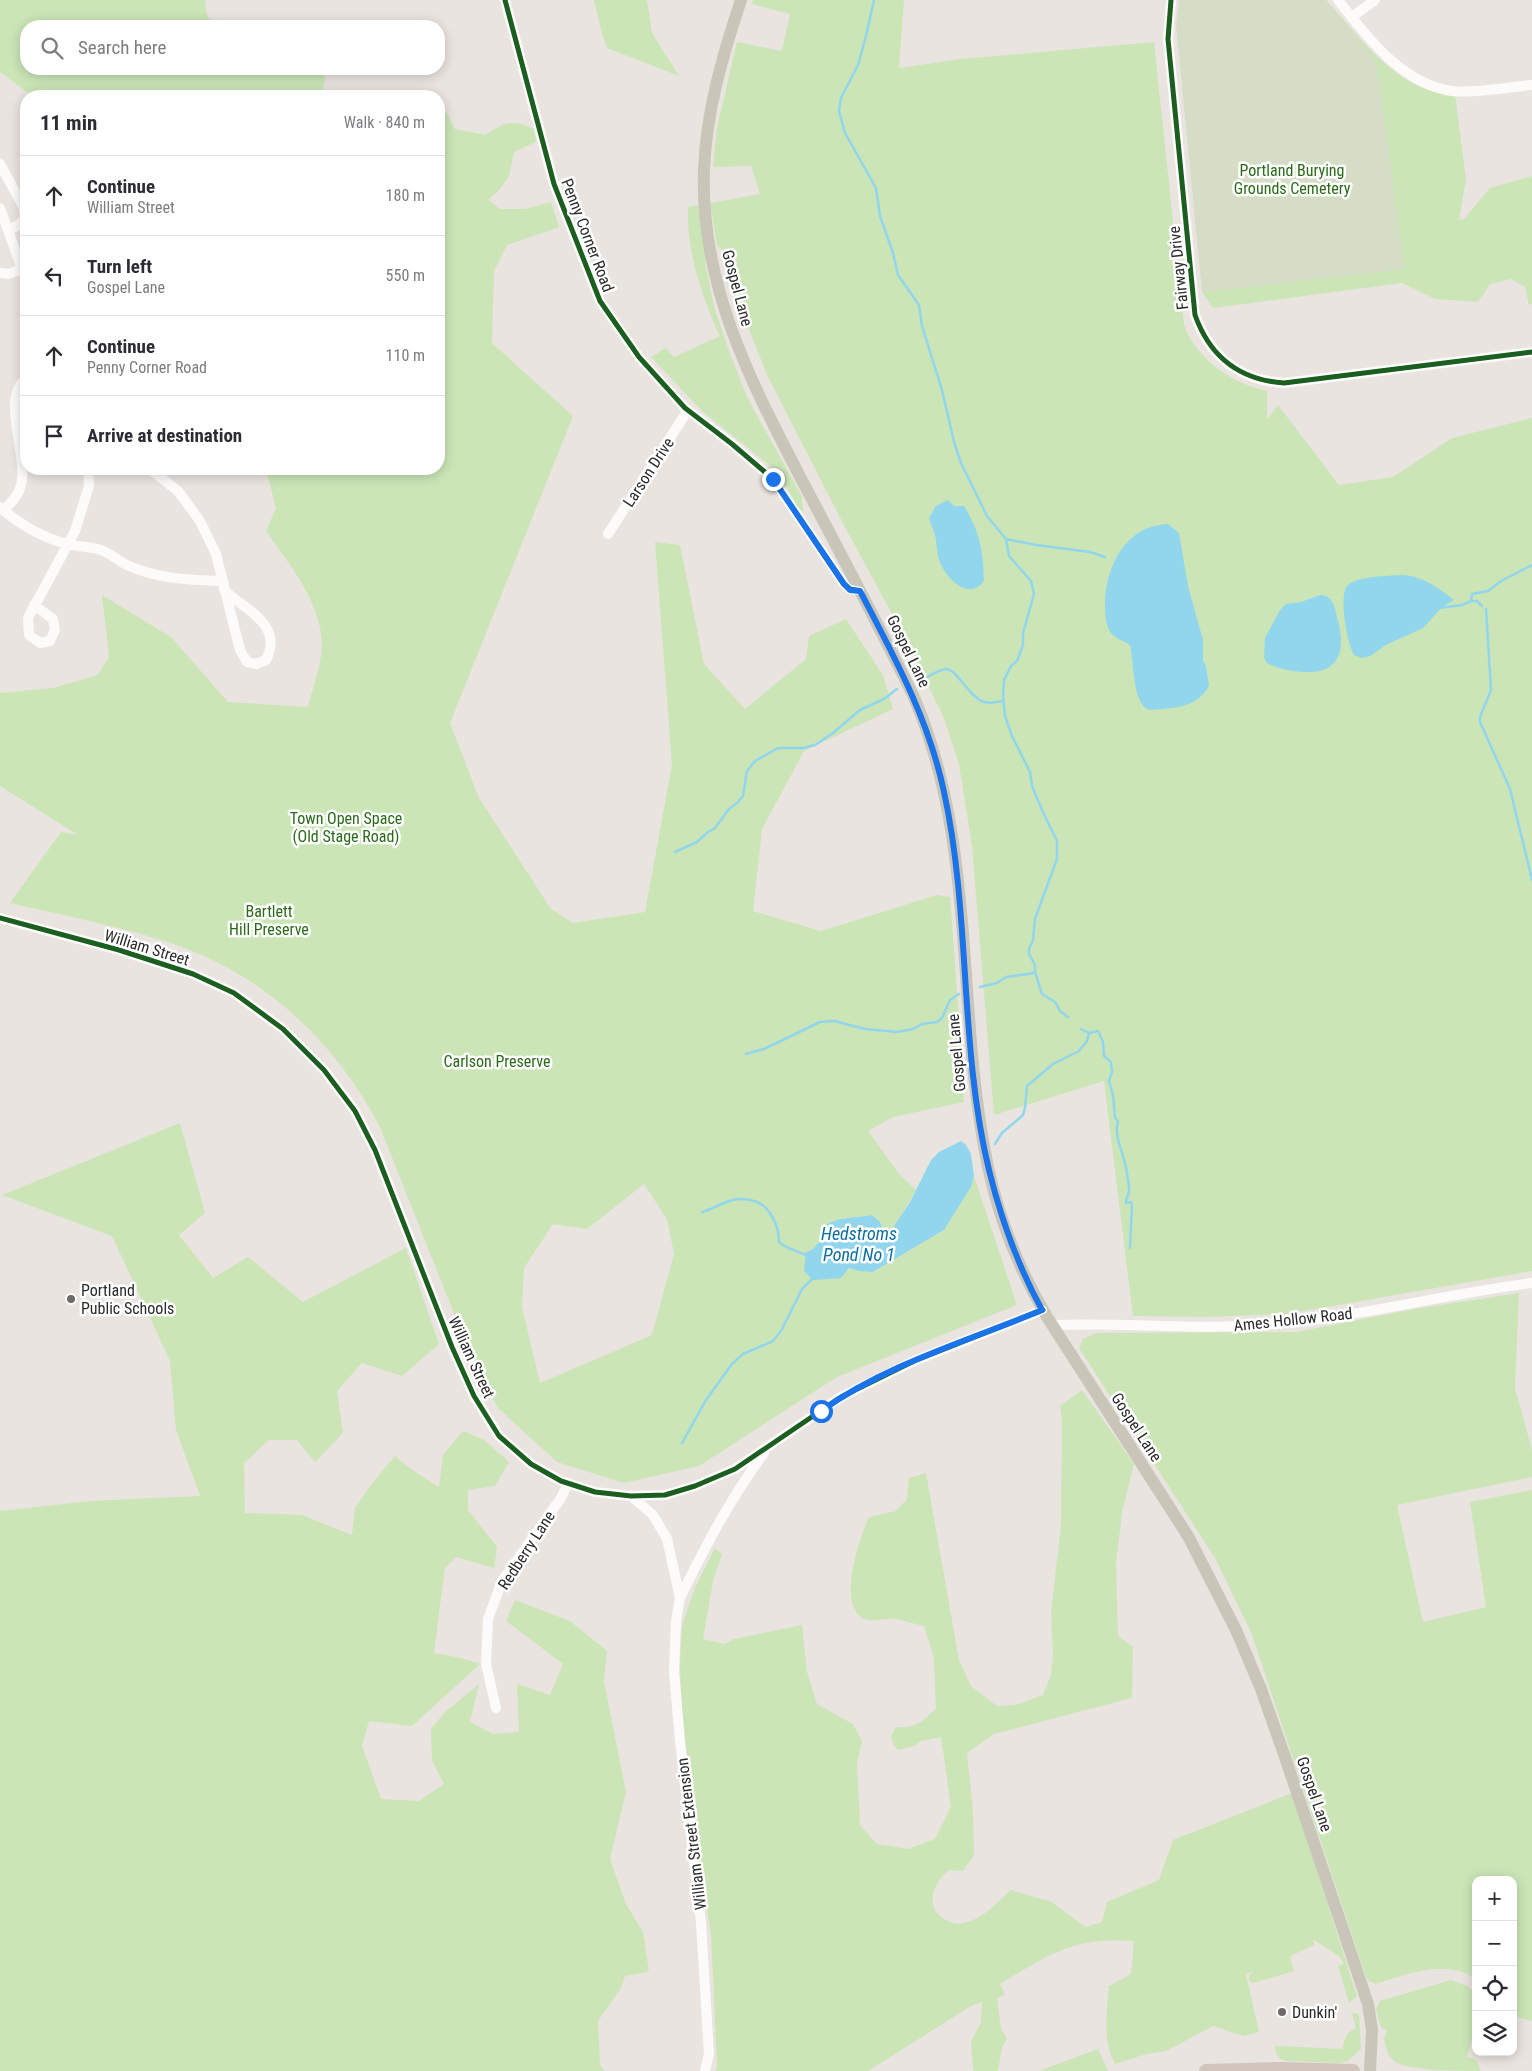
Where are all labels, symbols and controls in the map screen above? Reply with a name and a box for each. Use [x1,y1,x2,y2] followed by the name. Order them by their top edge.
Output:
[20,20,445,75] search box
[38,34,66,62] icon: search
[78,36,166,59] text: Search here
[40,111,97,135] text: 11 min
[344,113,425,132] text: Walk · 840 m
[1234,161,1351,198] park label: Portland Burying Grounds Cemetery
[87,175,155,198] text: Continue
[557,176,618,295] street label: Penny Corner Road
[40,182,68,210] icon: ahead
[386,186,425,205] text: 180 m
[87,198,175,217] text: William Street
[1165,225,1192,311] street label: Fairway Drive
[718,248,757,328] street label: Gospel Lane
[87,255,152,278] text: Turn left
[40,262,68,290] icon: left
[386,266,425,285] text: 550 m
[87,278,165,297] text: Gospel Lane
[87,335,155,358] text: Continue
[40,342,68,370] icon: ahead
[386,346,425,365] text: 110 m
[87,358,207,377] text: Penny Corner Road
[40,422,68,450] icon: arrive
[87,424,242,447] text: Arrive at destination
[619,434,678,511] street label: Larson Drive
[762,468,785,491] route end
[883,612,934,690] street label: Gospel Lane
[290,809,402,846] park label: Town Open Space (Old Stage Road)
[229,902,309,939] park label: Bartlett Hill Preserve
[102,926,192,969] street label: William Street
[944,1013,969,1093] street label: Gospel Lane
[443,1052,551,1071] park label: Carlson Preserve
[821,1223,897,1265] water label: Hedstroms Pond No 1
[81,1281,174,1318] place label: Portland Public Schools
[65,1293,77,1305] marker: Portland Public Schools
[1233,1304,1353,1335] street label: Ames Hollow Road
[444,1313,499,1401] street label: William Street
[1107,1389,1166,1465] street label: Gospel Lane
[810,1400,833,1423] route start
[494,1507,559,1593] street label: Redberry Lane
[1293,1754,1336,1834] street label: Gospel Lane
[673,1757,710,1911] street label: William Street Extension
[1472,1876,1517,2056] map controls
[1472,1876,1517,1921] button: +
[1472,1921,1517,1966] button: −
[1472,1966,1517,2011] button: locate
[1292,2003,1337,2022] place label: Dunkin'
[1276,2006,1288,2018] marker: Dunkin'
[1472,2011,1517,2056] button: layers

